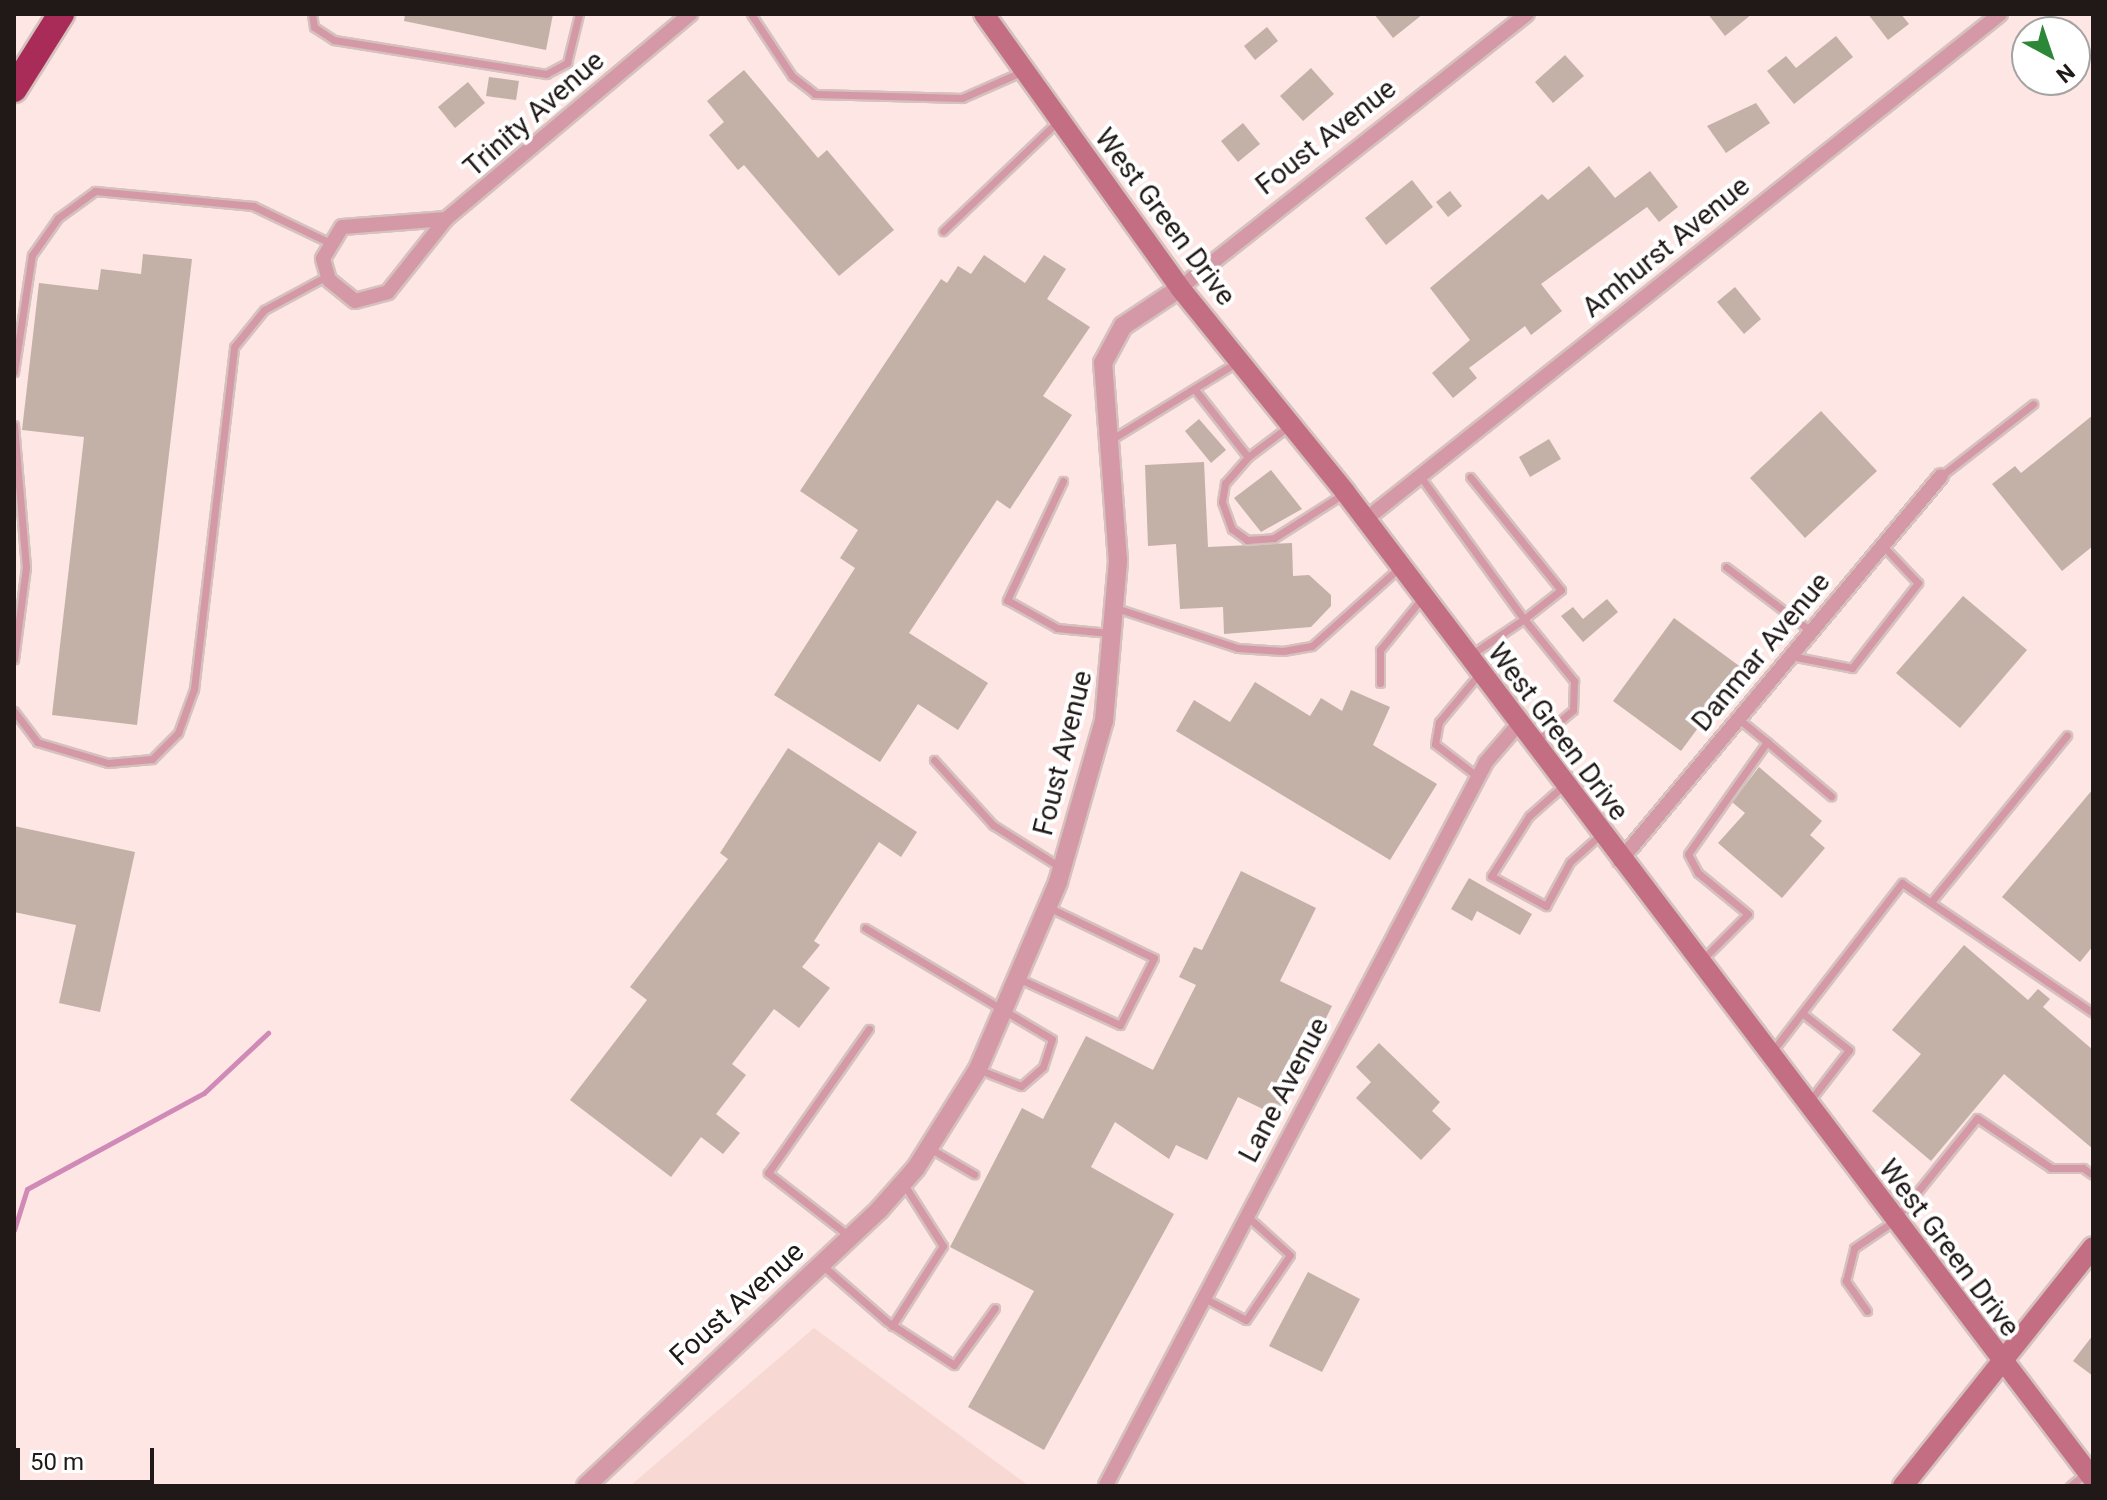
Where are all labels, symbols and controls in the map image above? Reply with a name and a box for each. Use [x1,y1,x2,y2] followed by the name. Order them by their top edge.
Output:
[2011,16,2091,96] north arrow
[457,44,611,184] street label: Trinity Avenue
[2051,59,2079,88] text: N
[1249,72,1403,202] street label: Foust Avenue
[1087,122,1243,312] street label: West Green Drive
[1576,169,1756,325] street label: Amhurst Avenue
[1685,566,1837,738] street label: Danmar Avenue
[1480,637,1636,827] street label: West Green Drive
[1026,667,1100,839] street label: Foust Avenue
[1232,1012,1336,1168] street label: Lane Avenue
[1871,1153,2027,1343] street label: West Green Drive
[663,1235,811,1373] street label: Foust Avenue
[20,1432,158,1482] scale bar
[30,1448,84,1476] text: 50 m

